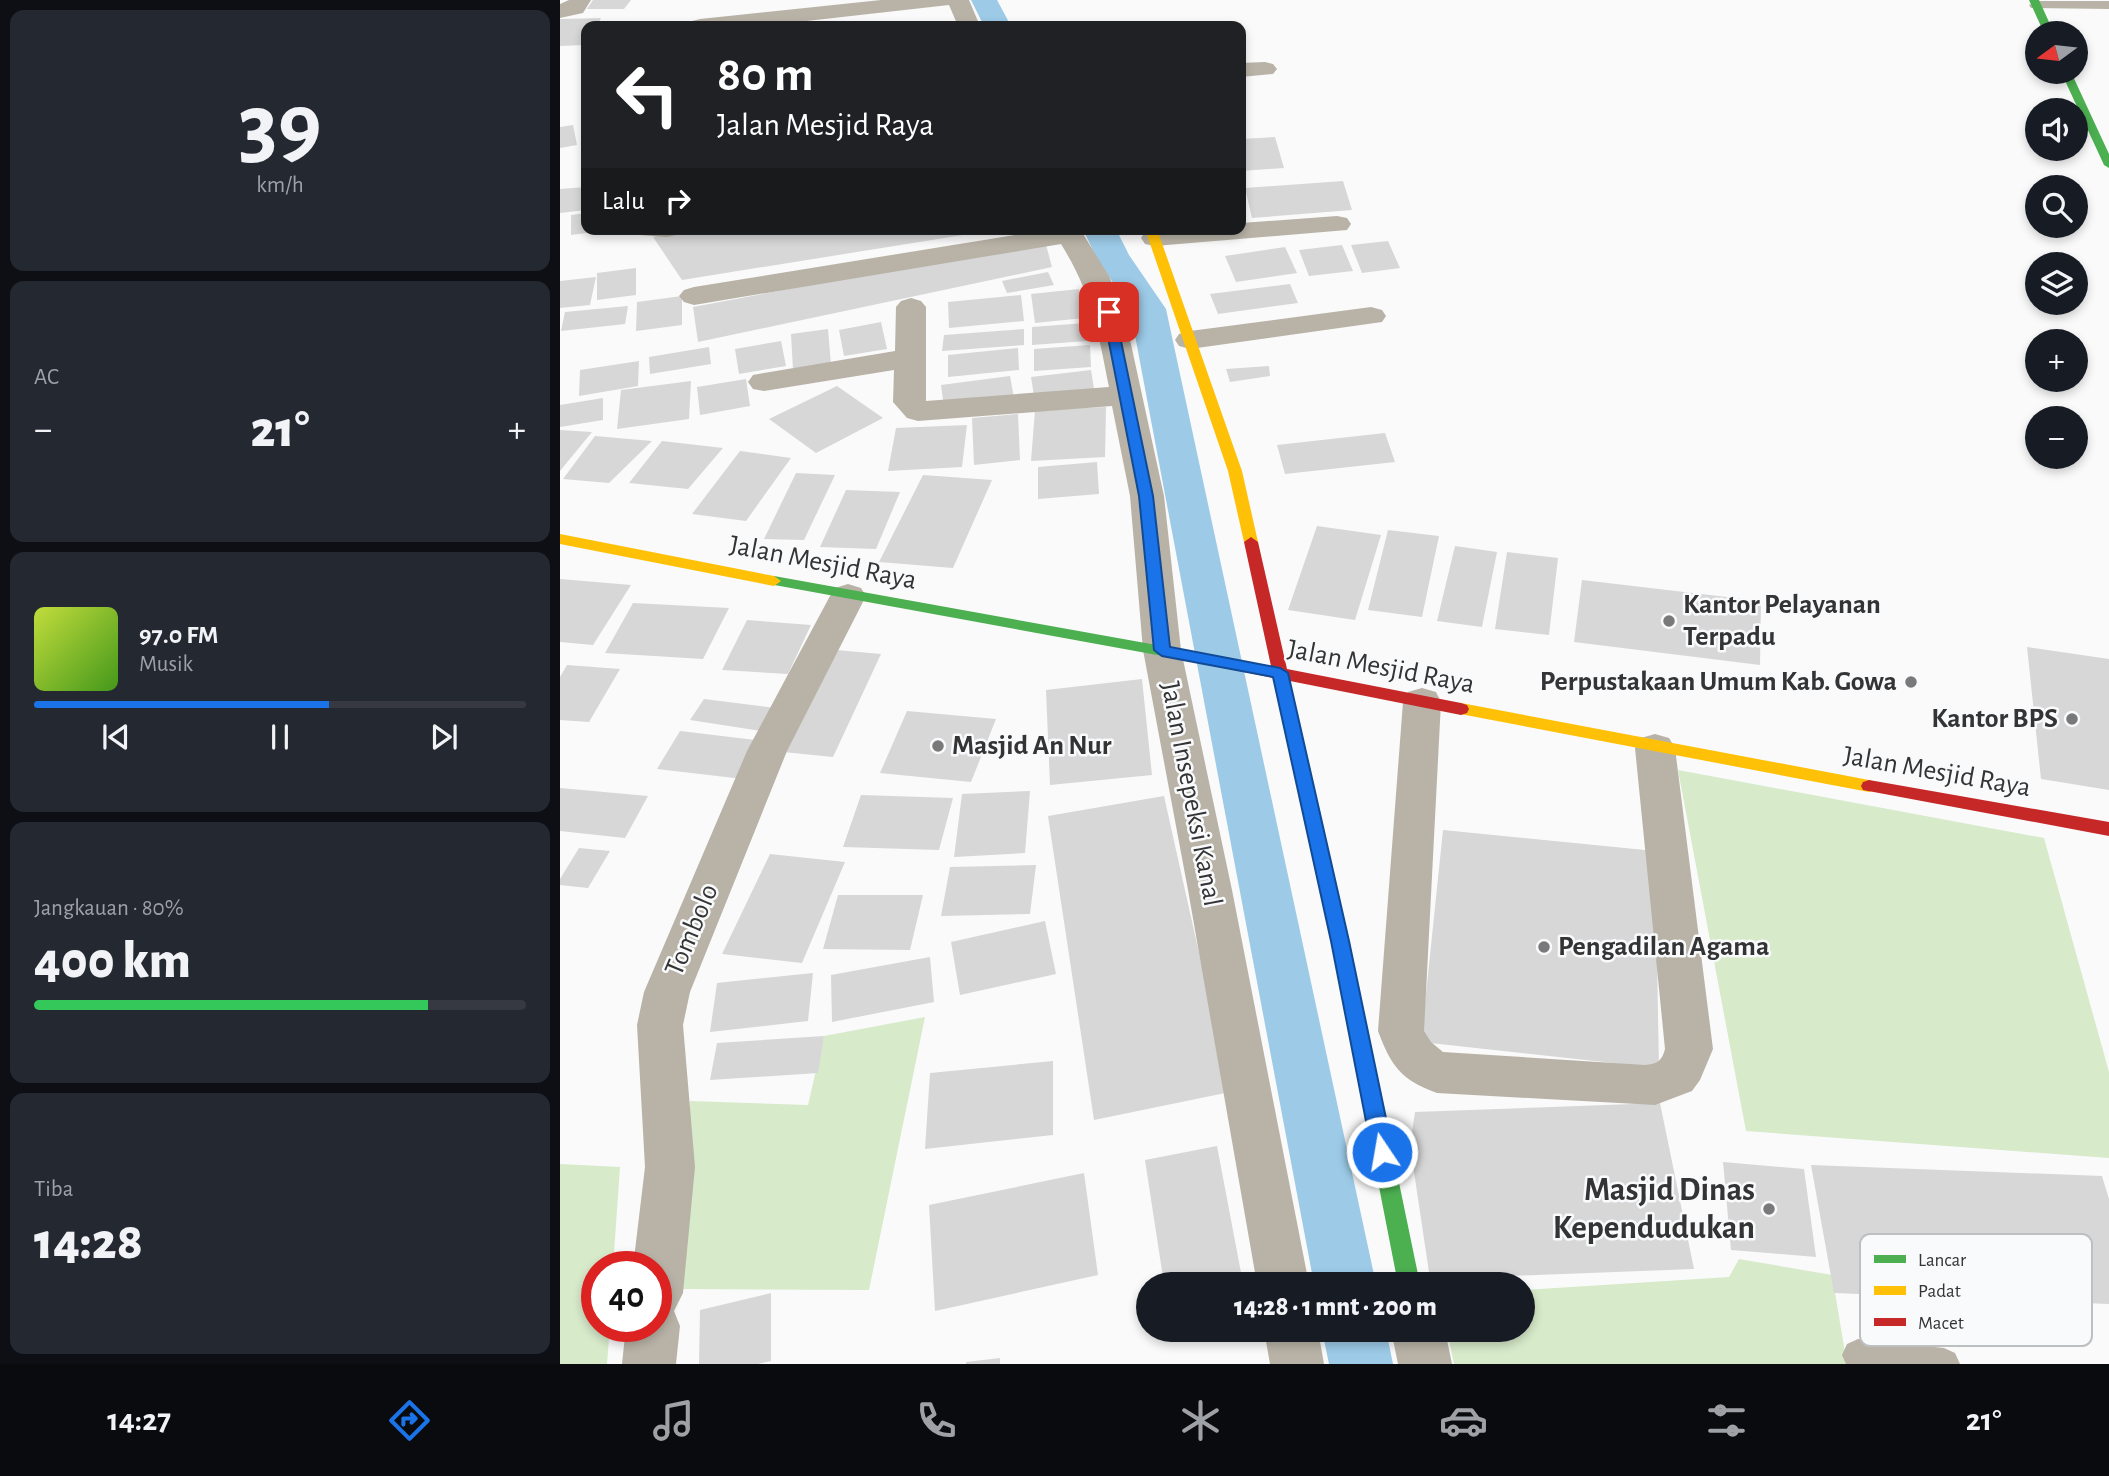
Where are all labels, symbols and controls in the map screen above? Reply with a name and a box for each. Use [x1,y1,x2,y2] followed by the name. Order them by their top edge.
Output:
[2025,21,2088,84] north arrow
[2025,21,2088,469] map controls
[602,49,693,140] icon: left
[717,51,814,100] text: 80 m
[238,81,322,172] text: 39
[2025,98,2088,161] button: sound
[717,109,934,141] text: Jalan Mesjid Raya
[256,174,304,197] text: km/h
[2025,175,2088,238] button: search
[659,182,697,220] icon: right
[602,188,645,214] text: Lalu
[2025,252,2088,315] button: layers
[1079,282,1139,342] pin
[1090,293,1128,331] icon: arrive
[2025,329,2088,392] button: +
[34,366,59,389] text: AC
[250,404,310,456] text: 21°
[2025,406,2088,469] button: −
[34,411,52,449] text: −
[508,411,526,449] text: +
[727,531,919,595] street label: Jalan Mesjid Raya
[1683,591,1881,651] place label: Kantor Pelayanan Terpadu
[1661,613,1677,629] marker: Kantor Pelayanan Terpadu
[139,622,219,648] text: 97.0 FM
[1285,635,1477,699] street label: Jalan Mesjid Raya
[139,653,193,676] text: Musik
[1540,668,1897,696] place label: Perpustakaan Umum Kab. Gowa
[1903,674,1919,690] marker: Perpustakaan Umum Kab. Gowa
[1155,679,1227,909] street label: Jalan Insepeksi Kanal
[1931,705,2058,733] place label: Kantor BPS
[2064,711,2080,727] marker: Kantor BPS
[97,718,135,756] icon: previous
[261,718,299,756] icon: pause
[425,718,463,756] icon: next
[952,732,1112,760] place label: Masjid An Nur
[930,738,946,754] marker: Masjid An Nur
[1841,742,2033,802] street label: Jalan Mesjid Raya
[660,880,724,980] street label: Tombolo
[34,897,184,920] text: Jangkauan · 80%
[1558,933,1769,961] place label: Pengadilan Agama
[34,935,191,987] text: 400 km
[1536,939,1552,955] marker: Pengadilan Agama
[1345,1115,1419,1189] position arrow
[1553,1174,1755,1245] place label: Masjid Dinas Kependudukan
[34,1178,73,1201] text: Tiba
[1761,1201,1777,1217] marker: Masjid Dinas Kependudukan
[34,1216,143,1268] text: 14:28
[1860,1234,2092,1346] legend
[581,1251,672,1342] speed limit sign: 40
[1918,1251,1966,1270] text: Lancar
[1918,1282,1961,1301] text: Padat
[1234,1294,1437,1320] text: 14:28 · 1 mnt · 200 m
[1918,1314,1964,1333] text: Macet
[385,1396,434,1445] icon: directions
[649,1396,698,1445] icon: music
[912,1396,961,1445] icon: phone
[1176,1396,1225,1445] icon: climate
[1439,1396,1488,1445] icon: car
[1702,1396,1751,1445] icon: filters
[107,1404,171,1436] text: 14:27
[1966,1404,2002,1436] text: 21°

